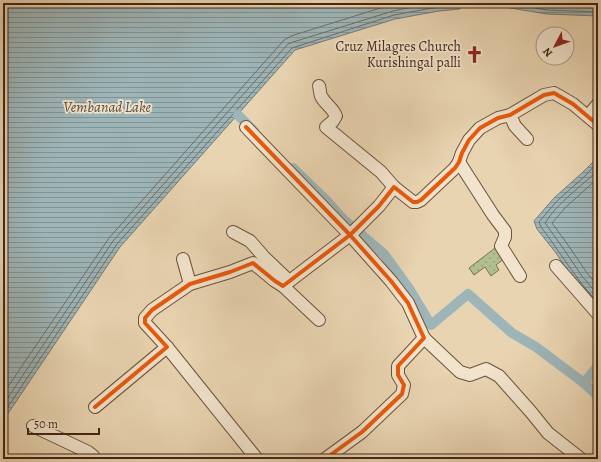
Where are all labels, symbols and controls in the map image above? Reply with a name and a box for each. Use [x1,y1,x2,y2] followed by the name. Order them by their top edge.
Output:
[535,26,575,66] north arrow
[335,37,462,72] place label: Cruz Milagres Church Kurishingal palli
[464,44,484,64] church icon: Cruz Milagres Church Kurishingal palli
[540,44,556,60] text: N
[63,97,151,117] water label: Vembanad Lake
[28,410,99,436] scale bar
[34,416,58,432] text: 50 m

